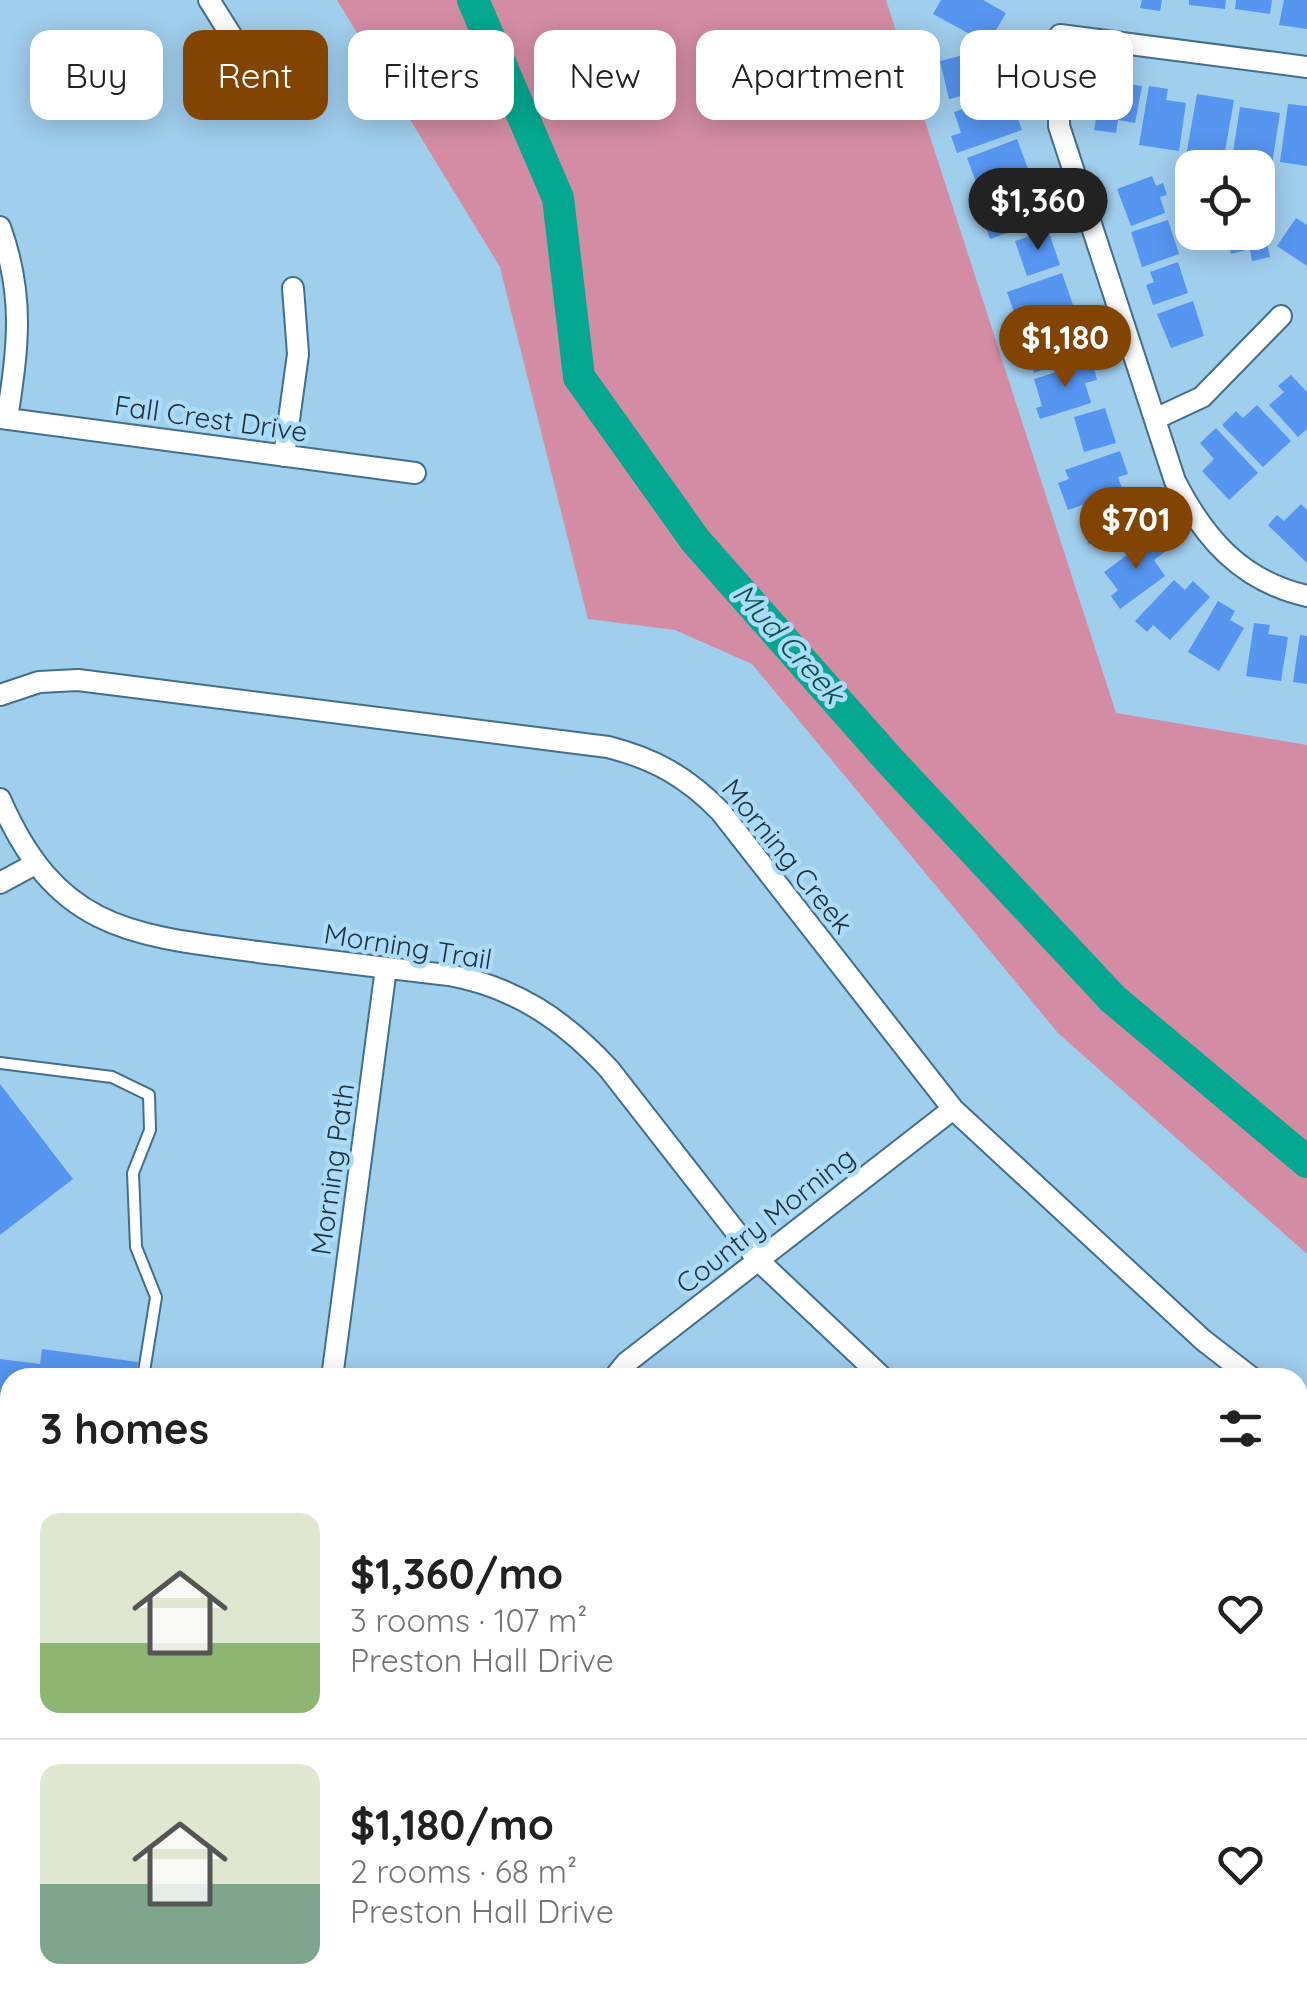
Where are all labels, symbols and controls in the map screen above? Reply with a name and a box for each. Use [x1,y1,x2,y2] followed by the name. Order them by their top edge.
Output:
[30,30,163,120] chip: Buy
[183,30,328,120] chip: Rent
[348,30,514,120] chip: Filters
[534,30,676,120] chip: New
[696,30,940,120] chip: Apartment
[960,30,1133,120] chip: House
[1175,150,1275,250] map controls
[1175,150,1275,250] button: locate
[957,168,1119,253] pin: $1,360
[991,180,1085,220] text: $1,360
[984,305,1146,390] pin: $1,180
[1021,317,1109,357] text: $1,180
[112,387,310,449] street label: Fall Crest Drive
[1077,487,1195,572] pin: $701
[1102,499,1170,539] text: $701
[725,575,855,713] water label: Mud Creek
[715,771,861,941] street label: Morning Creek
[322,915,494,977] street label: Morning Trail
[303,1081,361,1257] street label: Morning Path
[668,1139,862,1301] street label: Country Morning
[1213,1401,1268,1456] icon: filters
[40,1402,209,1455] text: 3 homes
[350,1547,563,1600] text: $1,360/mo
[120,1553,240,1673] icon: home
[1213,1586,1268,1641] icon: heart
[350,1600,587,1640] text: 3 rooms · 107 m²
[350,1640,614,1680] text: Preston Hall Drive
[350,1798,554,1851] text: $1,180/mo
[120,1804,240,1924] icon: home
[1213,1837,1268,1892] icon: heart
[350,1851,577,1891] text: 2 rooms · 68 m²
[350,1891,614,1931] text: Preston Hall Drive

